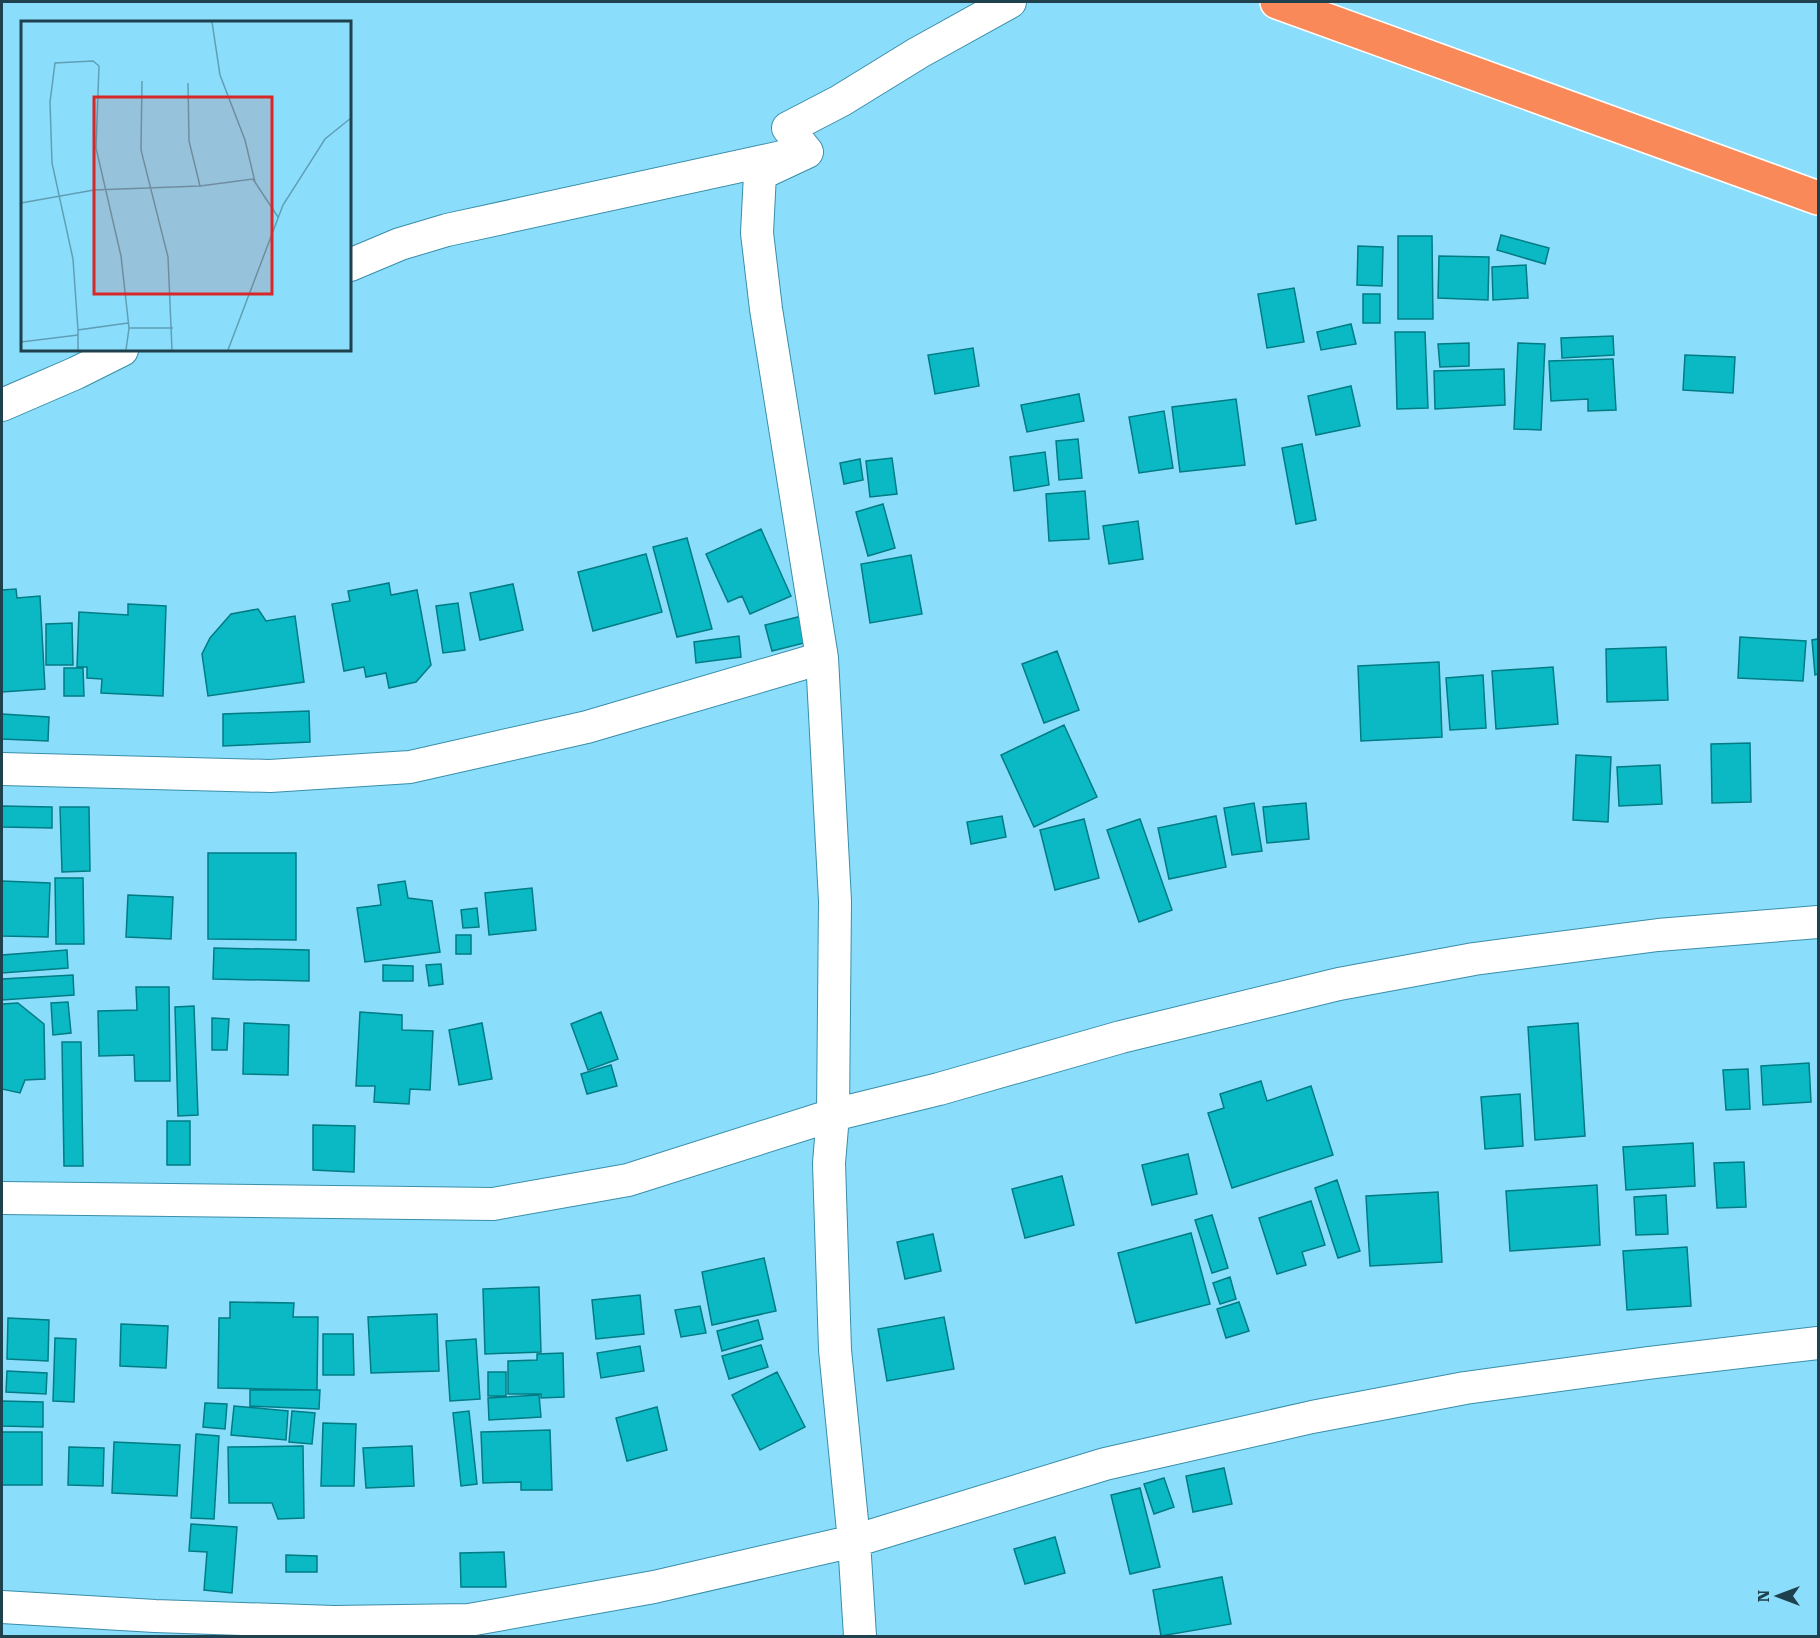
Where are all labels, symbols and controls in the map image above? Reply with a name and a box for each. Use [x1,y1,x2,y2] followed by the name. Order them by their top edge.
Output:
[21,21,351,351] inset map
[1748,1566,1808,1626] north arrow
[1754,1590,1773,1602] text: N

